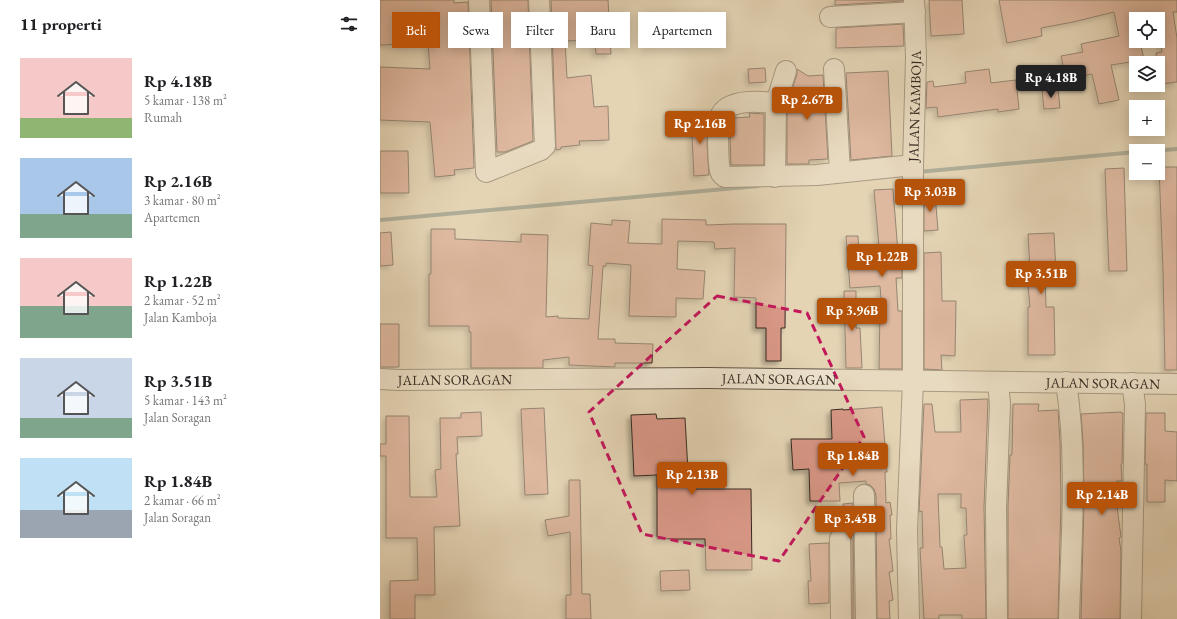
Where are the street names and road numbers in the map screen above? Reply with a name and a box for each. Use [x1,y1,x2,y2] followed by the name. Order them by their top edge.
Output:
[904,50,925,163] street label: JALAN KAMBOJA
[721,369,836,389] street label: JALAN SORAGAN
[397,370,512,389] street label: JALAN SORAGAN
[1045,373,1160,393] street label: JALAN SORAGAN

